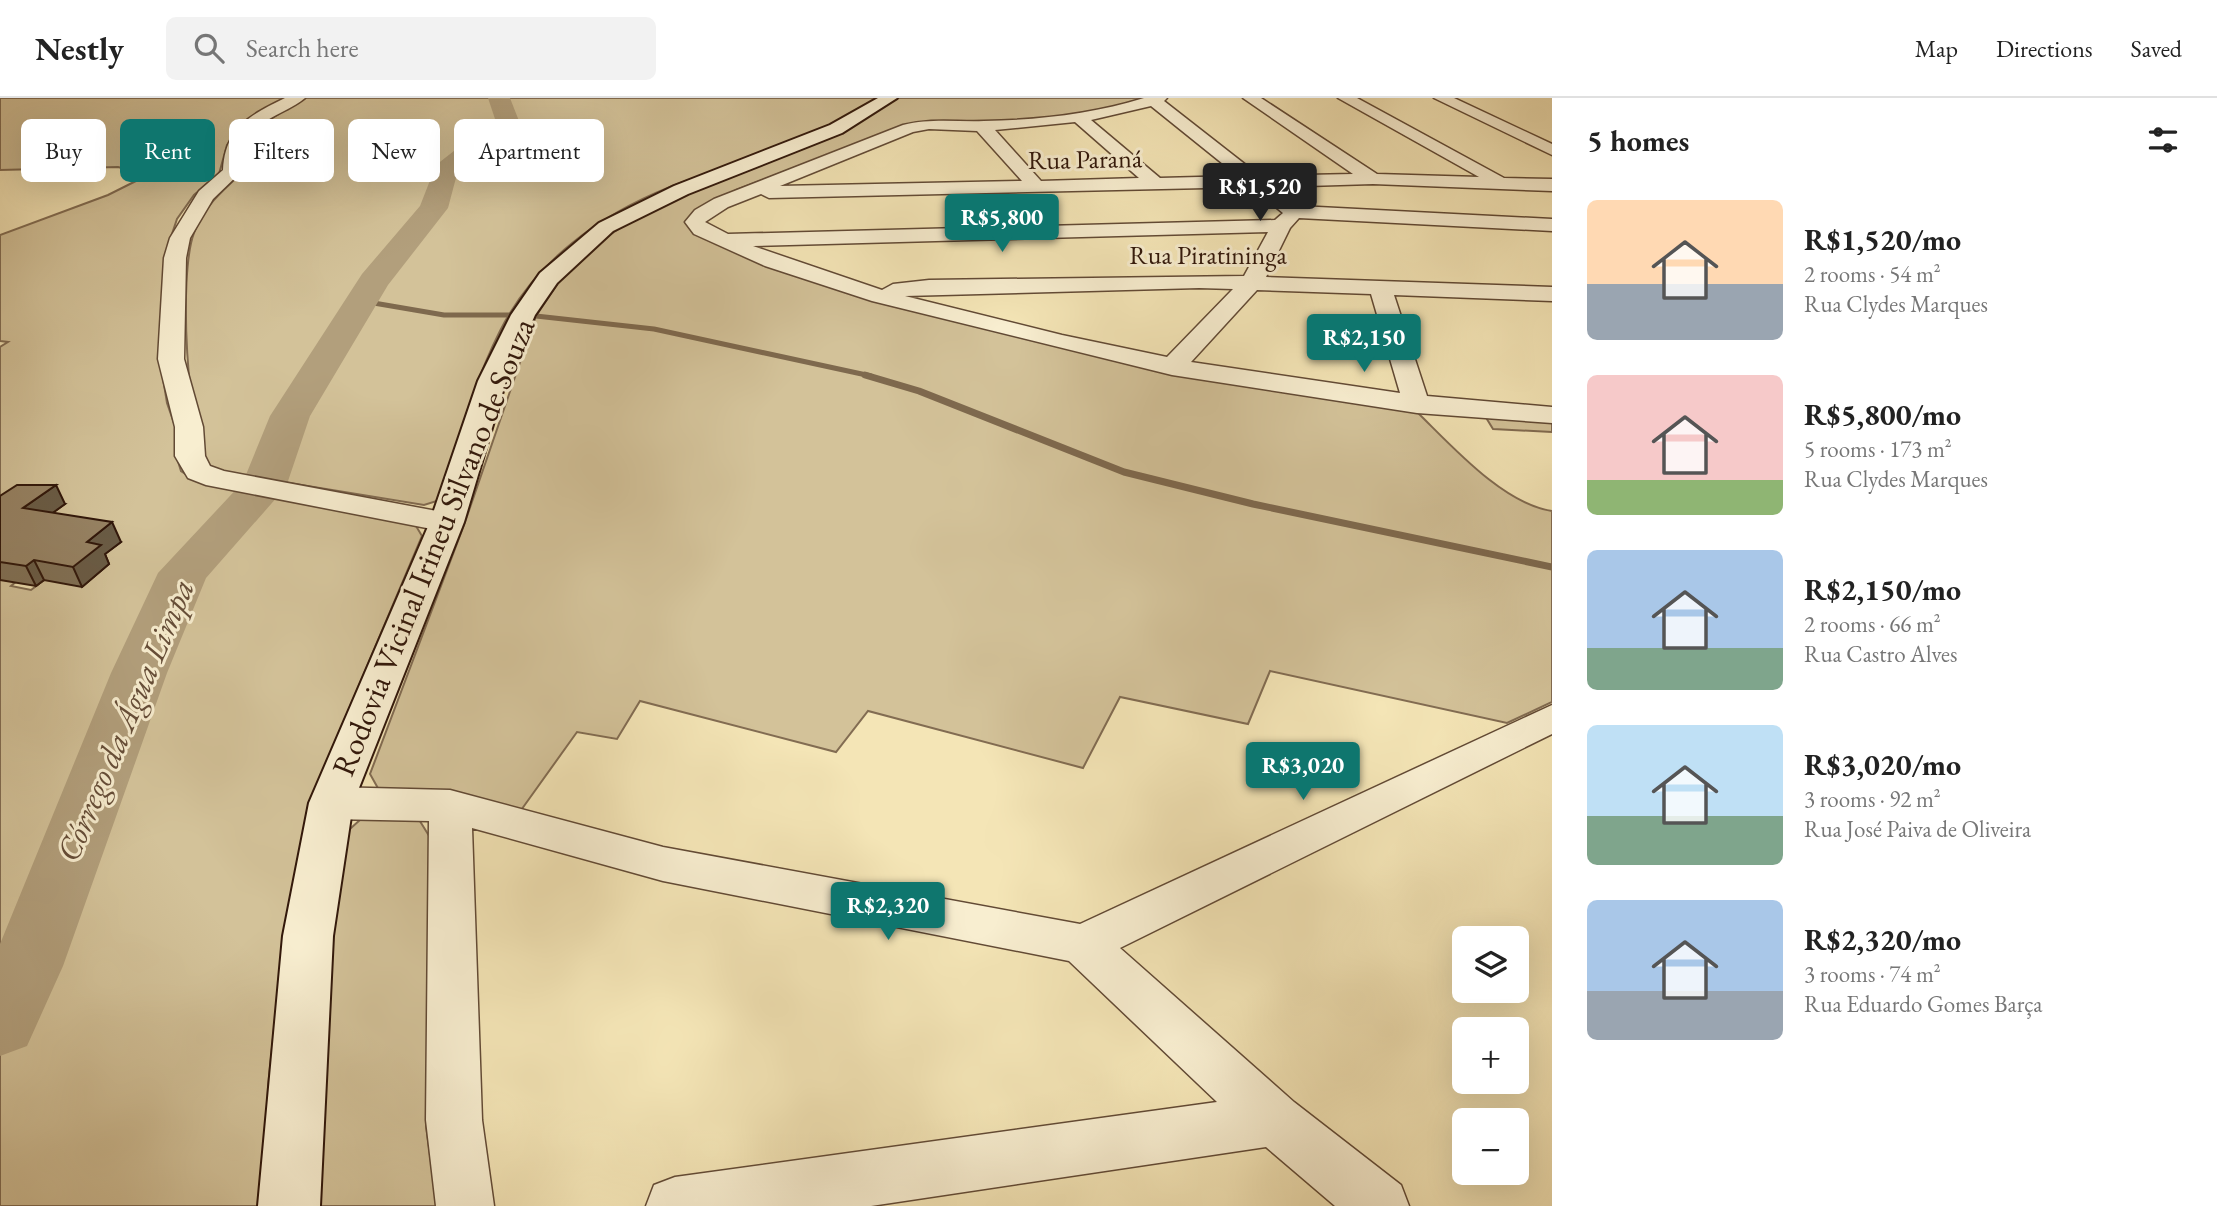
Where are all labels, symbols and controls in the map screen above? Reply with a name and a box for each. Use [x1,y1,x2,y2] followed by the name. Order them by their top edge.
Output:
[166,17,656,80] search box
[35,27,124,70] text: Nestly
[190,29,228,67] icon: search
[246,31,359,65] text: Search here
[1915,33,1958,64] text: Map
[1996,33,2093,64] text: Directions
[2131,33,2182,64] text: Saved
[21,119,106,182] chip: Buy
[120,119,215,182] chip: Rent
[229,119,334,182] chip: Filters
[348,119,440,182] chip: New
[454,119,604,182] chip: Apartment
[1587,121,1689,160] text: 5 homes
[2144,121,2182,159] icon: filters
[1028,141,1143,177] street label: Rua Paraná
[1195,164,1325,223] pin: R$1,520
[1219,171,1301,201] text: R$1,520
[937,194,1067,254] pin: R$5,800
[961,202,1043,232] text: R$5,800
[1804,220,1961,259] text: R$1,520/mo
[1643,228,1727,312] icon: home
[1129,238,1287,272] street label: Rua Piratininga
[1804,259,1941,289] text: 2 rooms · 54 m²
[1804,289,1988,319] text: Rua Clydes Marques
[322,312,544,782] street label: Rodovia Vicinal Irineu Silvano de Souza
[1299,314,1429,374] pin: R$2,150
[1323,322,1405,352] text: R$2,150
[1804,395,1961,434] text: R$5,800/mo
[1643,403,1727,487] icon: home
[1804,434,1952,464] text: 5 rooms · 173 m²
[1804,464,1988,494] text: Rua Clydes Marques
[1804,570,1961,609] text: R$2,150/mo
[46,572,204,868] water label: Córrego da Água Limpa
[1643,578,1727,662] icon: home
[1804,609,1941,639] text: 2 rooms · 66 m²
[1804,639,1957,669] text: Rua Castro Alves
[1238,742,1368,802] pin: R$3,020
[1804,745,1961,784] text: R$3,020/mo
[1262,750,1344,780] text: R$3,020
[1643,753,1727,837] icon: home
[1804,784,1941,814] text: 3 rooms · 92 m²
[1804,814,2031,844] text: Rua José Paiva de Oliveira
[823,882,953,942] pin: R$2,320
[847,890,929,920] text: R$2,320
[1804,920,1961,959] text: R$2,320/mo
[1452,926,1529,1185] map controls
[1452,926,1529,1003] button: layers
[1643,928,1727,1012] icon: home
[1804,959,1941,989] text: 3 rooms · 74 m²
[1804,989,2043,1019] text: Rua Eduardo Gomes Barça
[1452,1017,1529,1094] button: +
[1452,1108,1529,1185] button: −

